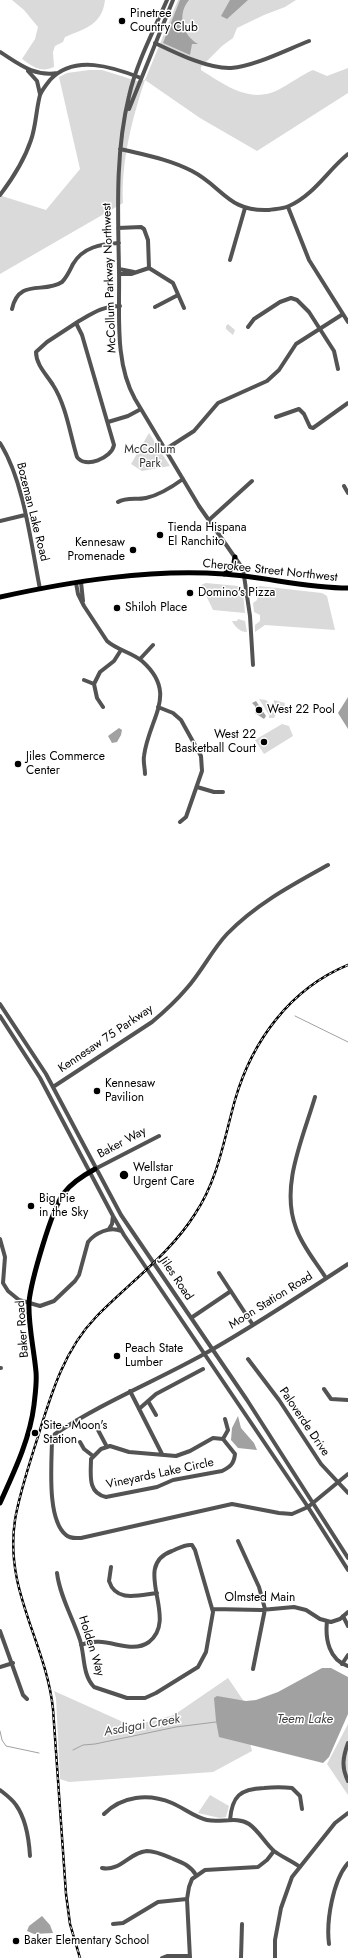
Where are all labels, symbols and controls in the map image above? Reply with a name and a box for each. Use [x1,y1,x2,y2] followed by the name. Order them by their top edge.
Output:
[130,7,198,35] place label: Pinetree Country Club
[117,16,127,26] marker: Pinetree Country Club
[100,203,120,353] street label: McCollum Parkway Northwest
[124,443,176,471] park label: McCollum Park
[13,461,51,563] street label: Bozeman Lake Road
[168,521,247,549] place label: Tienda Hispana El Ranchito
[155,530,165,540] marker: Tienda Hispana El Ranchito
[68,536,125,564] place label: Kennesaw Promenade
[128,545,138,555] marker: Kennesaw Promenade
[202,557,338,585] street label: Cherokee Street Northwest
[198,586,275,600] place label: Domino's Pizza
[185,588,195,598] marker: Domino's Pizza
[125,601,187,615] place label: Shiloh Place
[112,603,122,613] marker: Shiloh Place
[267,703,335,717] place label: West 22 Pool
[254,705,264,715] marker: West 22 Pool
[175,728,256,756] place label: West 22 Basketball Court
[259,737,269,747] marker: West 22 Basketball Court
[26,750,105,778] place label: Jiles Commerce Center
[13,759,23,769] marker: Jiles Commerce Center
[56,1002,156,1076] street label: Kennesaw 75 Parkway
[105,1077,155,1105] place label: Kennesaw Pavilion
[92,1086,102,1096] marker: Kennesaw Pavilion
[95,1124,149,1162] street label: Baker Way
[133,1161,194,1189] place label: Wellstar Urgent Care
[118,1169,130,1181] marker: Wellstar Urgent Care
[39,1192,88,1220] place label: Big Pie in the Sky
[26,1201,36,1211] marker: Big Pie in the Sky
[156,1255,196,1303] street label: Jiles Road
[226,1269,316,1333] street label: Moon Station Road
[14,1300,32,1358] street label: Baker Road
[125,1342,183,1370] place label: Peach State Lumber
[112,1351,122,1361] marker: Peach State Lumber
[276,1385,332,1459] street label: Paloverde Drive
[43,1419,107,1447] place label: Site - Moon's Station
[30,1428,40,1438] marker: Site - Moon's Station
[105,1456,215,1492] street label: Vineyards Lake Circle
[225,1591,295,1605] street label: Olmsted Main
[75,1614,107,1678] street label: Holden Way
[103,1712,181,1740] water label: Asdigai Creek
[277,1712,333,1728] water label: Teem Lake
[24,1934,149,1948] place label: Baker Elementary School
[11,1936,21,1946] marker: Baker Elementary School

